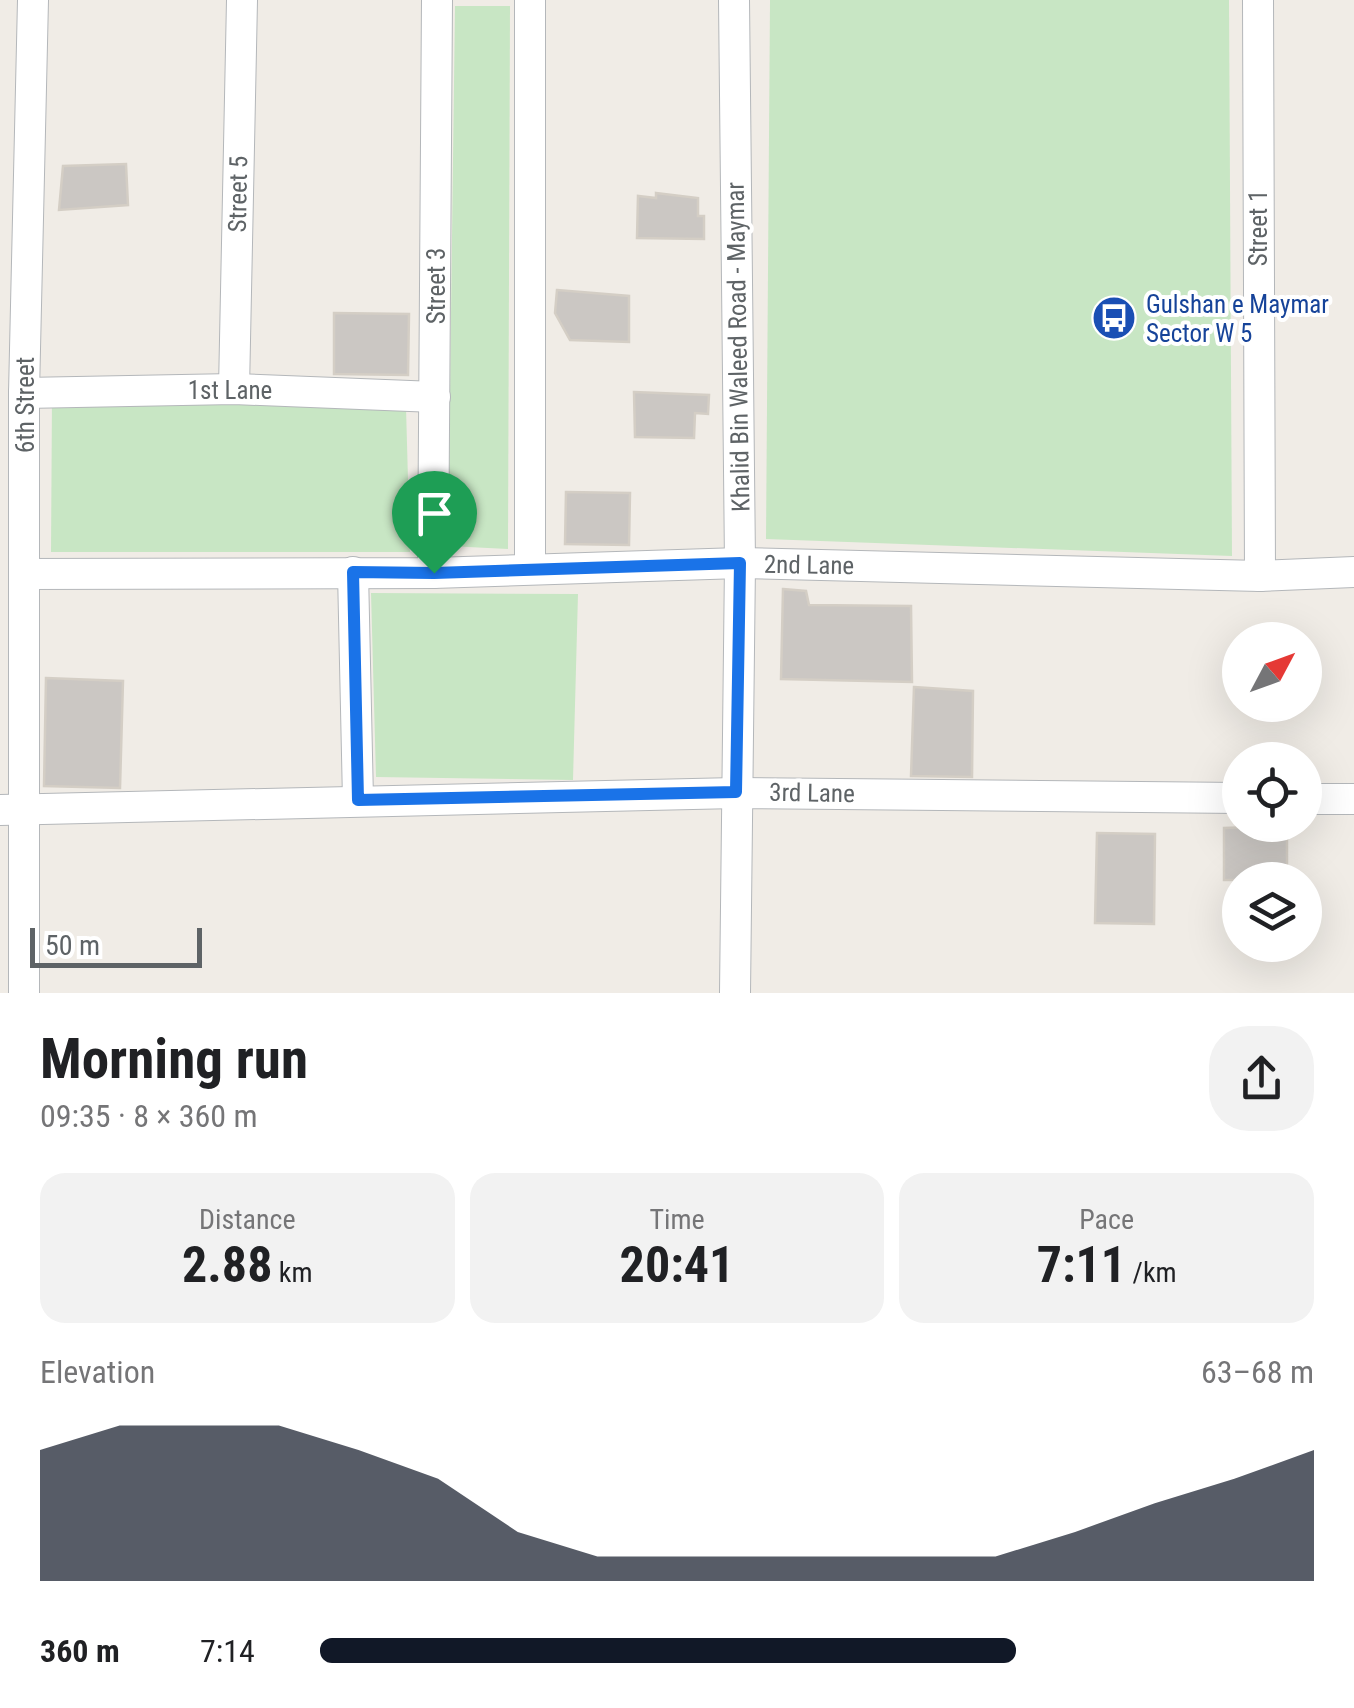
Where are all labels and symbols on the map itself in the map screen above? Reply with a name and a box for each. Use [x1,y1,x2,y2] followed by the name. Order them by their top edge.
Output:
[223,155,253,233] street label: Street 5
[721,181,755,512] street label: Khalid Bin Waleed Road - Maymar
[1244,190,1273,266] street label: Street 1
[422,248,451,324] street label: Street 3
[1146,290,1329,348] place label: Gulshan e Maymar Sector W 5
[1091,295,1137,341] bus stop icon: Gulshan e Maymar Sector W 5
[11,357,40,453] street label: 6th Street
[188,376,272,405] street label: 1st Lane
[392,471,477,574] pin
[764,550,854,580] street label: 2nd Lane
[1222,622,1322,722] north arrow
[769,778,855,808] street label: 3rd Lane
[30,923,202,968] scale bar

